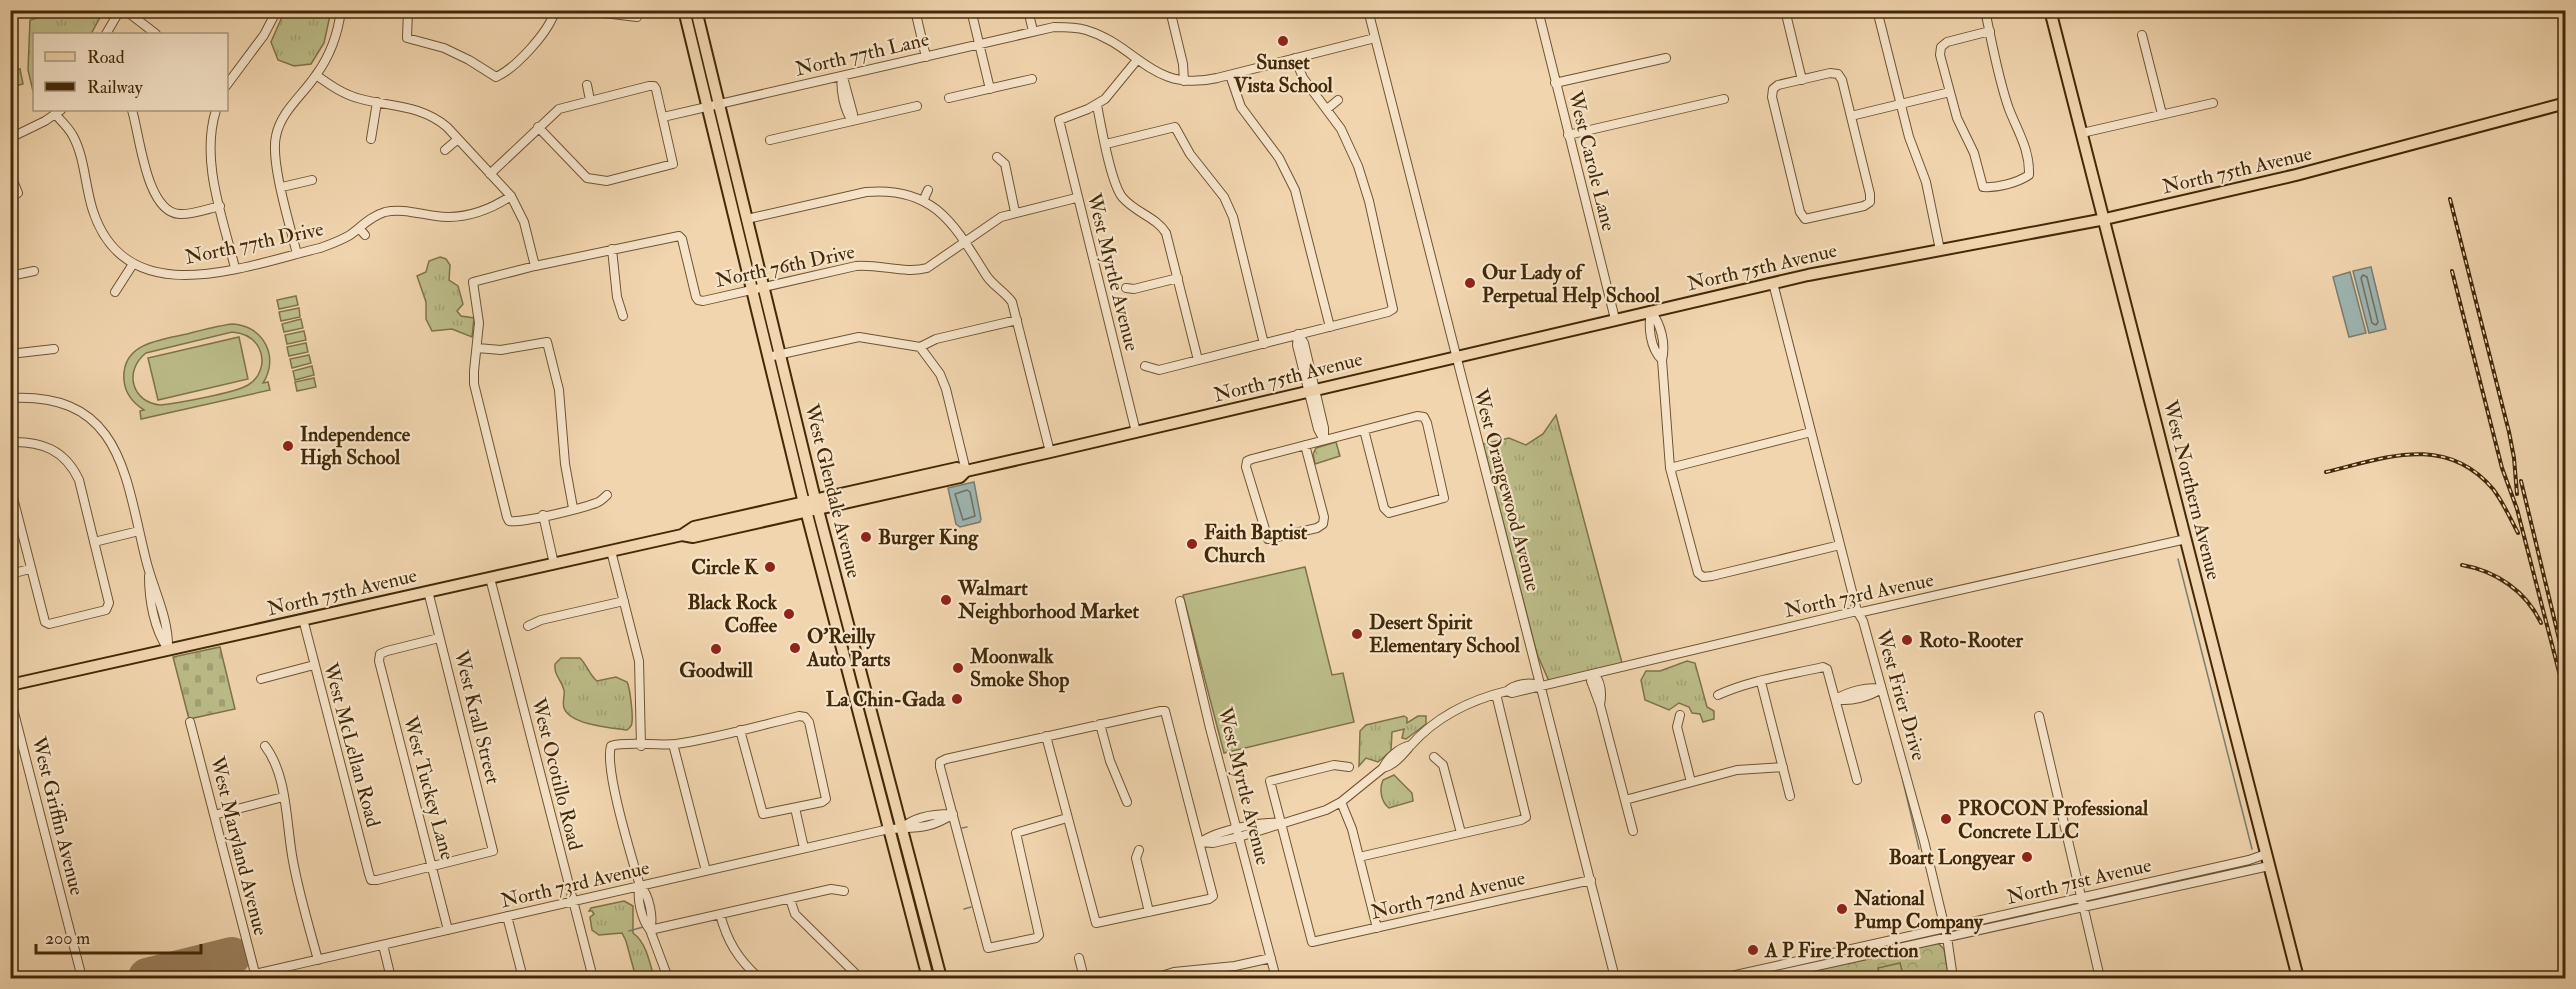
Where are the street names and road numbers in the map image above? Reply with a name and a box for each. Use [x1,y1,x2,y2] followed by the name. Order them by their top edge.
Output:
[793,26,931,82] street label: North 77th Lane
[1562,88,1621,233] street label: West Carole Lane
[2160,141,2314,199] street label: North 75th Avenue
[1081,190,1145,353] street label: West Myrtle Avenue
[182,216,326,270] street label: North 77th Drive
[1685,238,1839,296] street label: North 75th Avenue
[713,239,857,293] street label: North 76th Drive
[1211,346,1365,408] street label: North 75th Avenue
[1468,385,1546,594] street label: West Orangewood Avenue
[2157,397,2226,582] street label: West Northern Avenue
[799,400,867,581] street label: West Glendale Avenue
[265,563,419,621] street label: North 75th Avenue
[1782,567,1936,623] street label: North 73rd Avenue
[1870,626,1932,763] street label: West Frier Drive
[448,647,506,787] street label: West Krall Street
[318,659,386,830] street label: West McLellan Road
[526,694,588,853] street label: West Ocotillo Road
[1212,704,1276,867] street label: West Myrtle Avenue
[398,712,460,863] street label: West Tuckey Lane
[26,733,90,898] street label: West Griffin Avenue
[204,753,273,938] street label: West Maryland Avenue
[2004,852,2154,910] street label: North 71st Avenue
[498,855,652,913] street label: North 73rd Avenue
[1369,865,1527,925] street label: North 72nd Avenue

